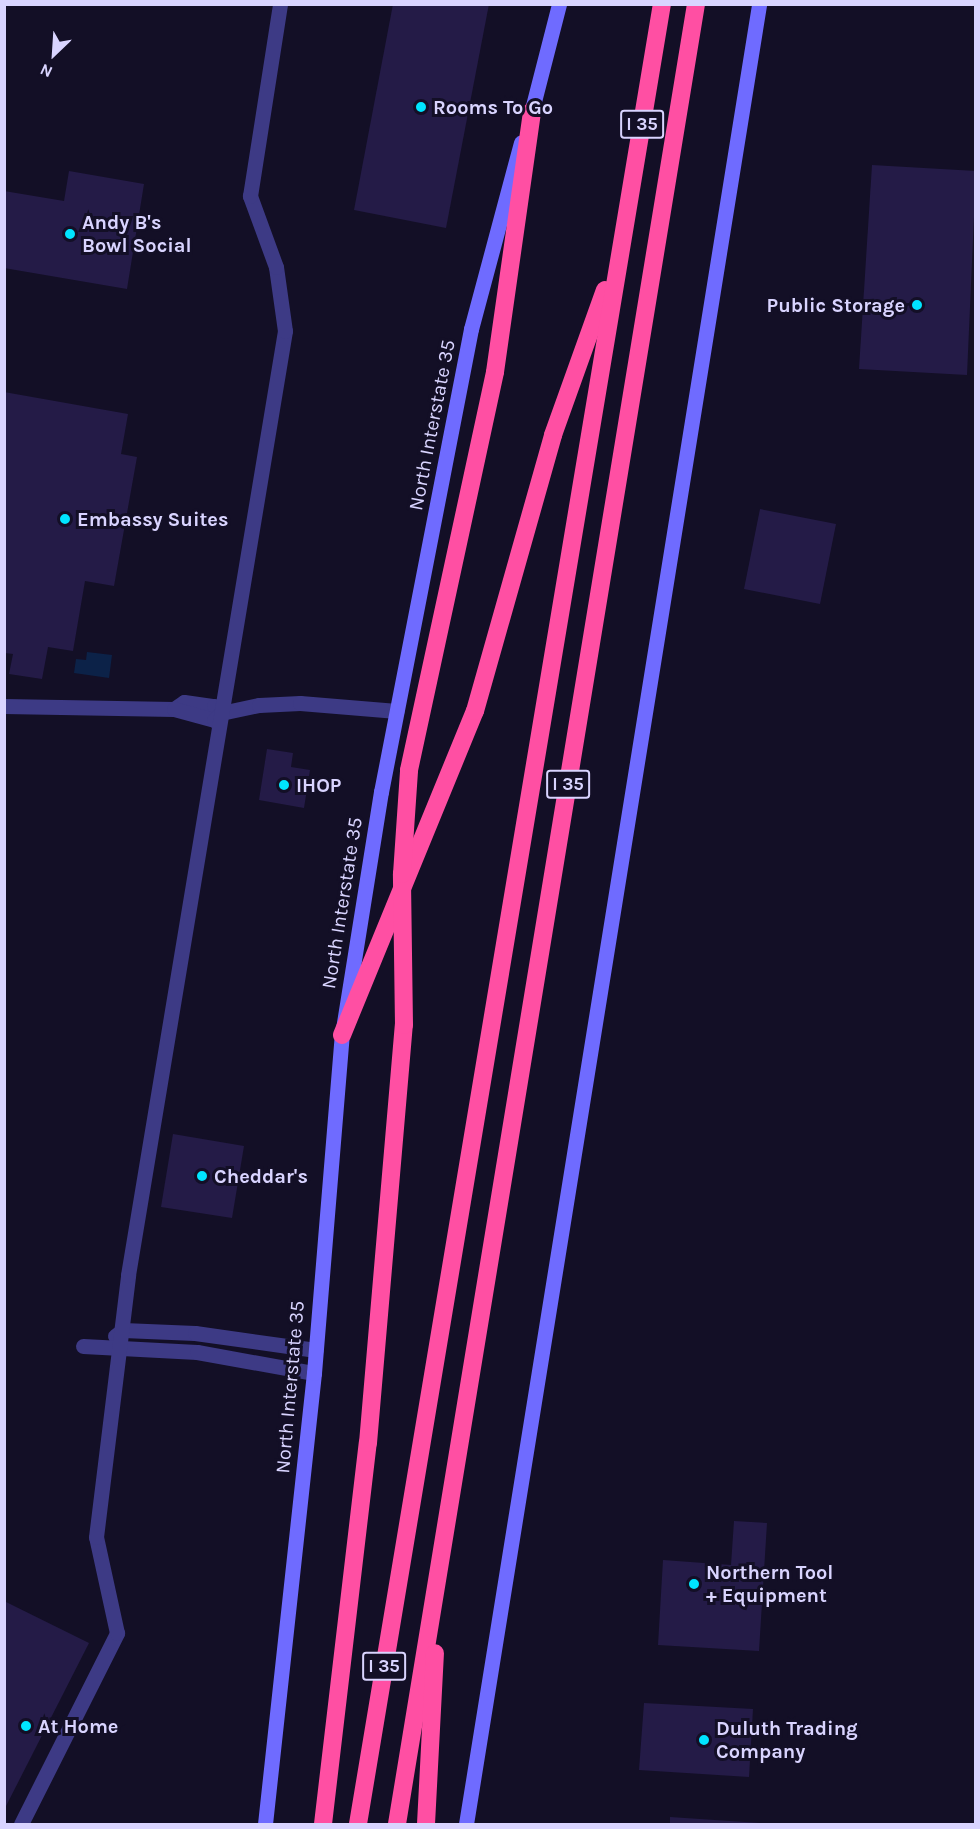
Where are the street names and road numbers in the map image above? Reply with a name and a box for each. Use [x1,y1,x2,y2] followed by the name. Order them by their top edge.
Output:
[620,109,664,139] road number: I 35
[404,338,460,512] street label: North Interstate 35
[546,769,590,799] road number: I 35
[317,815,367,991] street label: North Interstate 35
[270,1300,310,1474] street label: North Interstate 35
[362,1651,406,1681] road number: I 35

